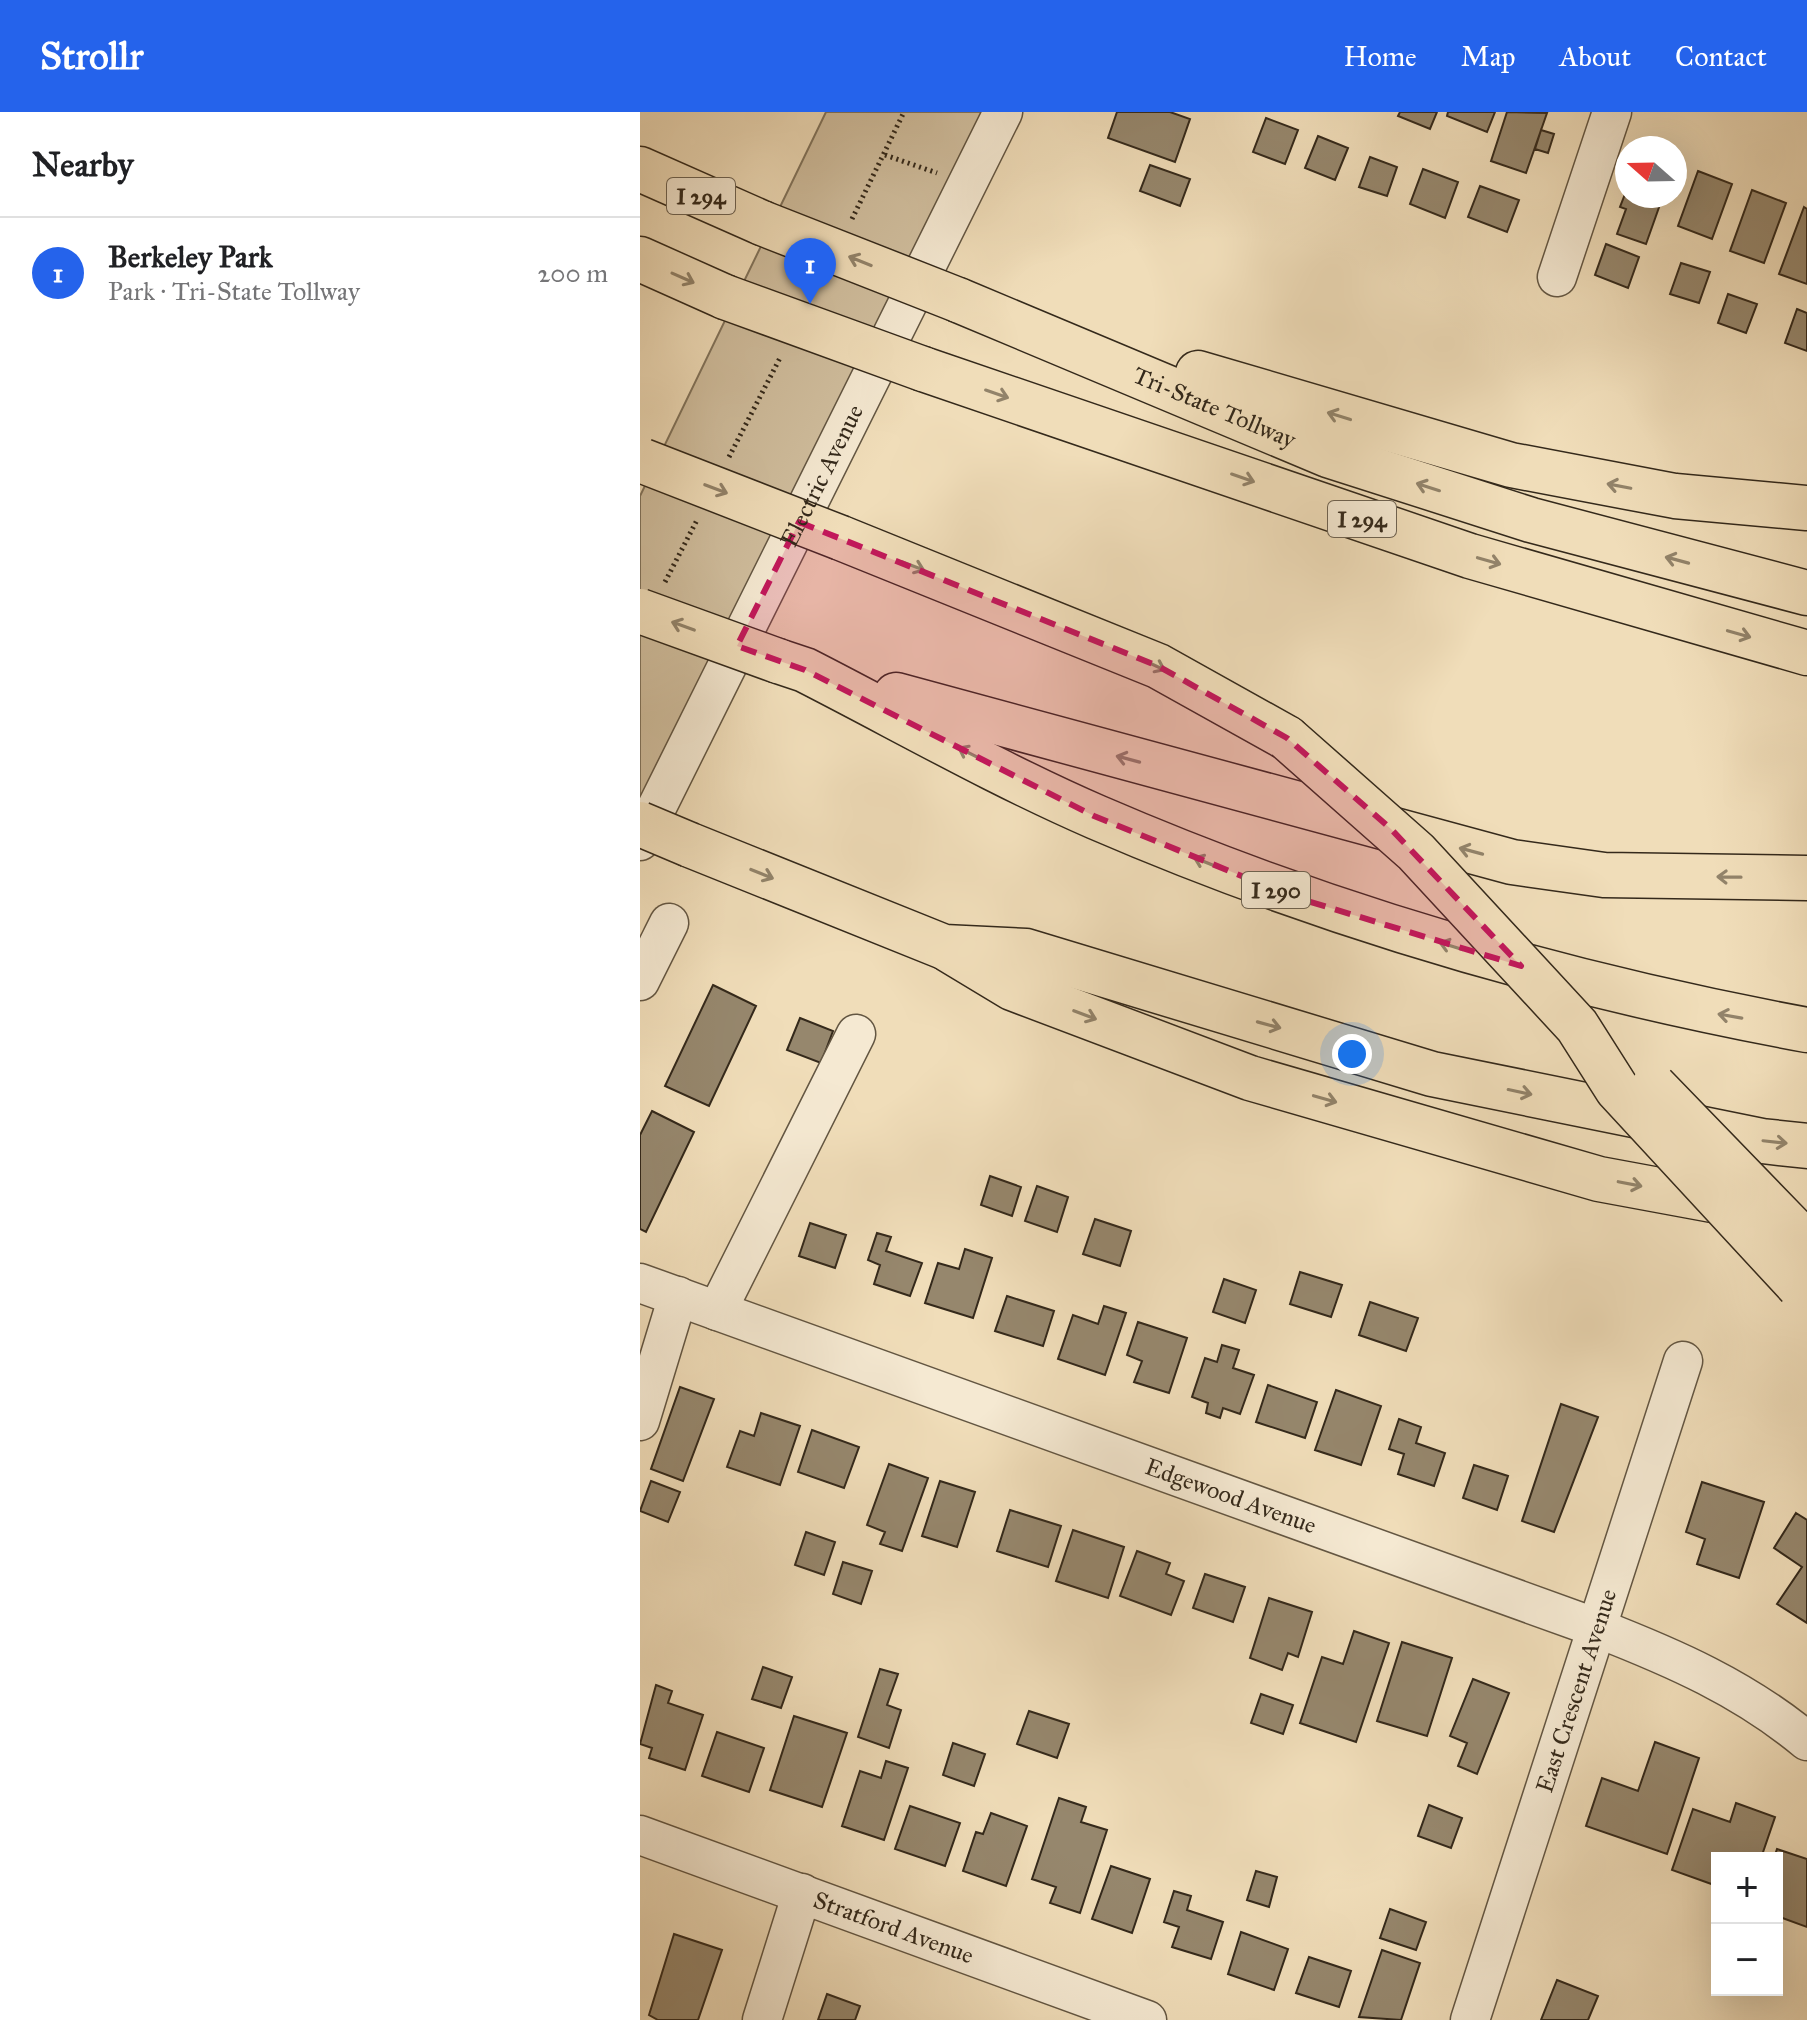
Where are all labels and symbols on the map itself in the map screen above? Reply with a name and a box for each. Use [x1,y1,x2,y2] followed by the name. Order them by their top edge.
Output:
[1615,136,1687,208] north arrow
[667,178,735,214] road number: I 294
[784,238,836,304] pin: 1
[848,253,873,267] one-way arrow
[670,272,694,287] one-way arrow
[1129,360,1301,455] street label: Tri-State Tollway
[984,388,1009,403] one-way arrow
[774,400,870,552] street label: Electric Avenue
[1327,408,1353,423] one-way arrow
[1230,472,1255,487] one-way arrow
[1606,477,1632,492] one-way arrow
[1415,479,1441,494] one-way arrow
[703,483,728,497] one-way arrow
[1328,501,1396,537] road number: I 294
[1665,551,1691,566] one-way arrow
[1476,555,1502,570] one-way arrow
[900,560,925,574] one-way arrow
[670,618,695,633] one-way arrow
[1725,627,1751,642] one-way arrow
[1141,658,1165,673] one-way arrow
[958,745,982,760] one-way arrow
[1115,751,1141,766] one-way arrow
[1459,842,1485,857] one-way arrow
[1193,853,1218,868] one-way arrow
[749,867,774,882] one-way arrow
[1716,870,1743,885] one-way arrow
[1242,872,1310,908] road number: I 290
[1439,938,1465,953] one-way arrow
[1718,1008,1744,1023] one-way arrow
[1072,1009,1097,1023] one-way arrow
[1256,1018,1282,1033] one-way arrow
[1332,1034,1372,1074] your location
[1507,1085,1533,1100] one-way arrow
[1311,1092,1337,1107] one-way arrow
[1761,1135,1788,1150] one-way arrow
[1617,1178,1642,1193] one-way arrow
[1141,1451,1320,1541] street label: Edgewood Avenue
[1529,1585,1623,1797] street label: East Crescent Avenue
[809,1885,978,1970] street label: Stratford Avenue

